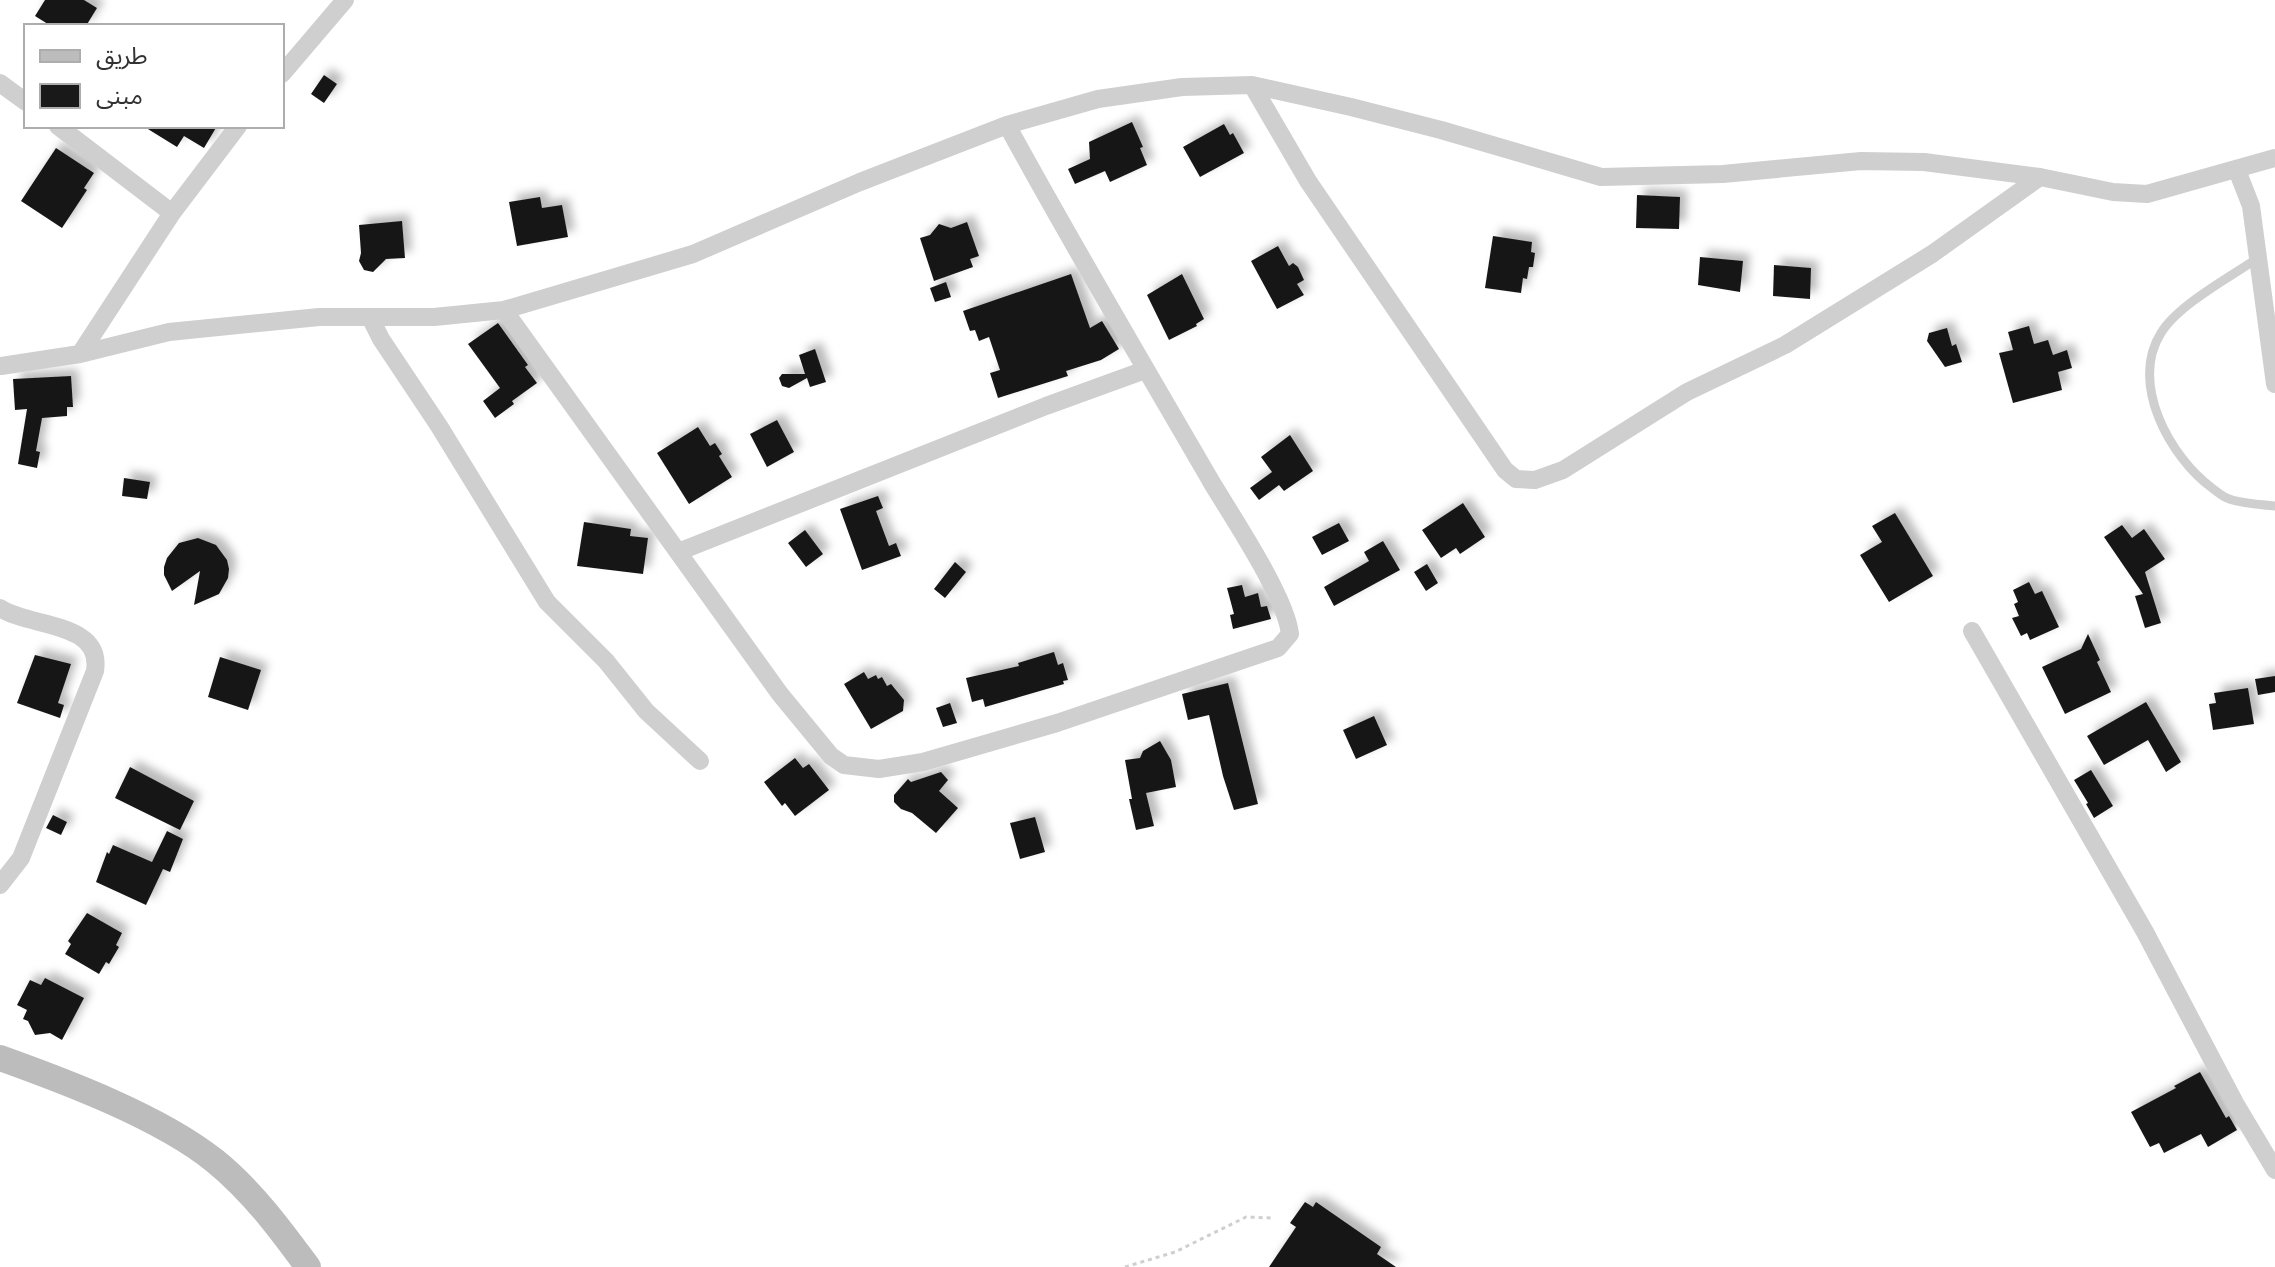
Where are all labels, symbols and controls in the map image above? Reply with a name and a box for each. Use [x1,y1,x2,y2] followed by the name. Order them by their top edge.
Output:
[24,24,284,128] legend
[96,40,148,71] text: طريق
[96,80,143,109] text: مبنى

